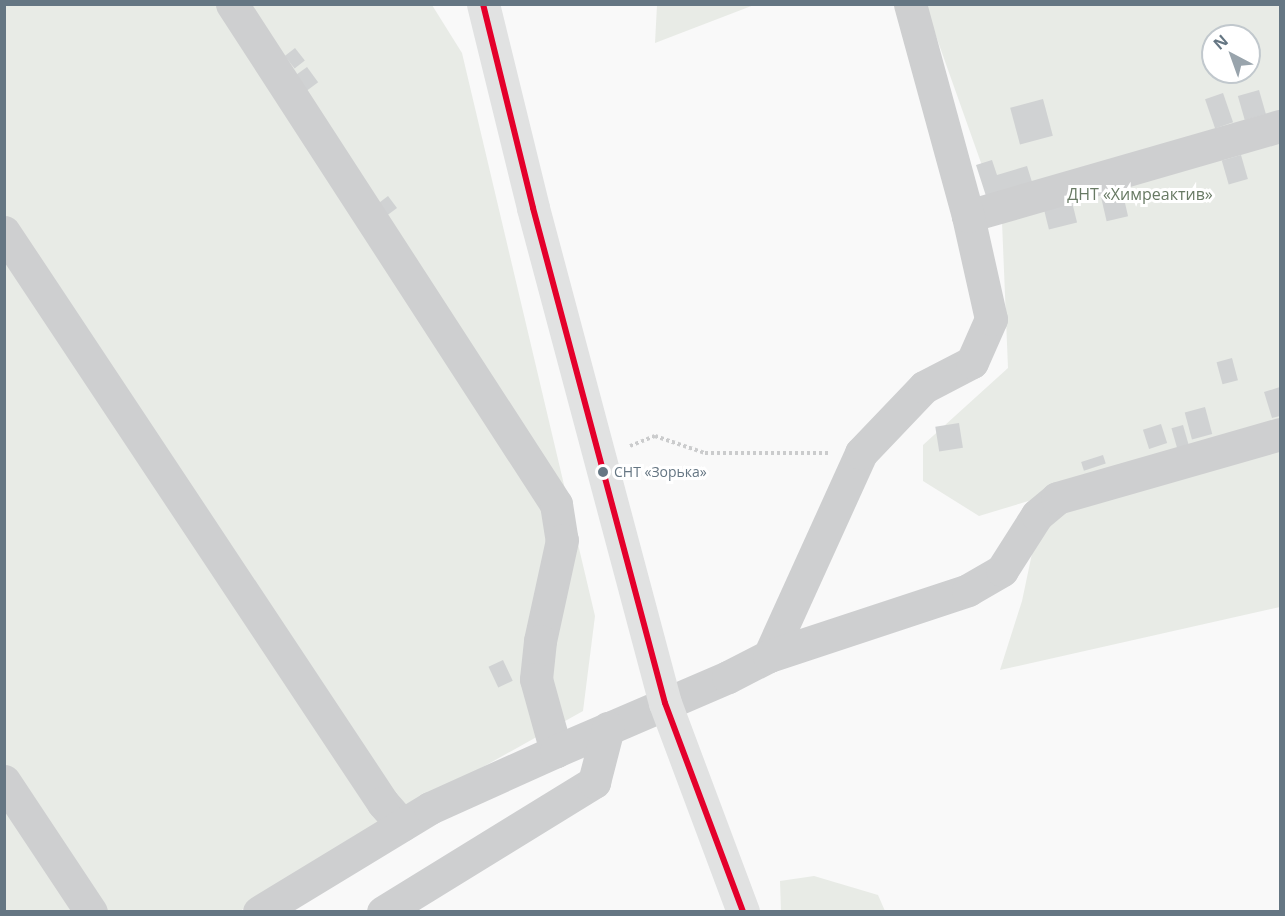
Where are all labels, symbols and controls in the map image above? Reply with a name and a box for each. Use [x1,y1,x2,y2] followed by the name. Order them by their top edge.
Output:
[1201,24,1261,84] north arrow
[1208,29,1233,55] text: N
[1067,184,1213,204] park label: ДНТ «Химреактив»
[614,464,707,480] place label: СНТ «Зорька»
[597,466,609,478] marker: СНТ «Зорька»

